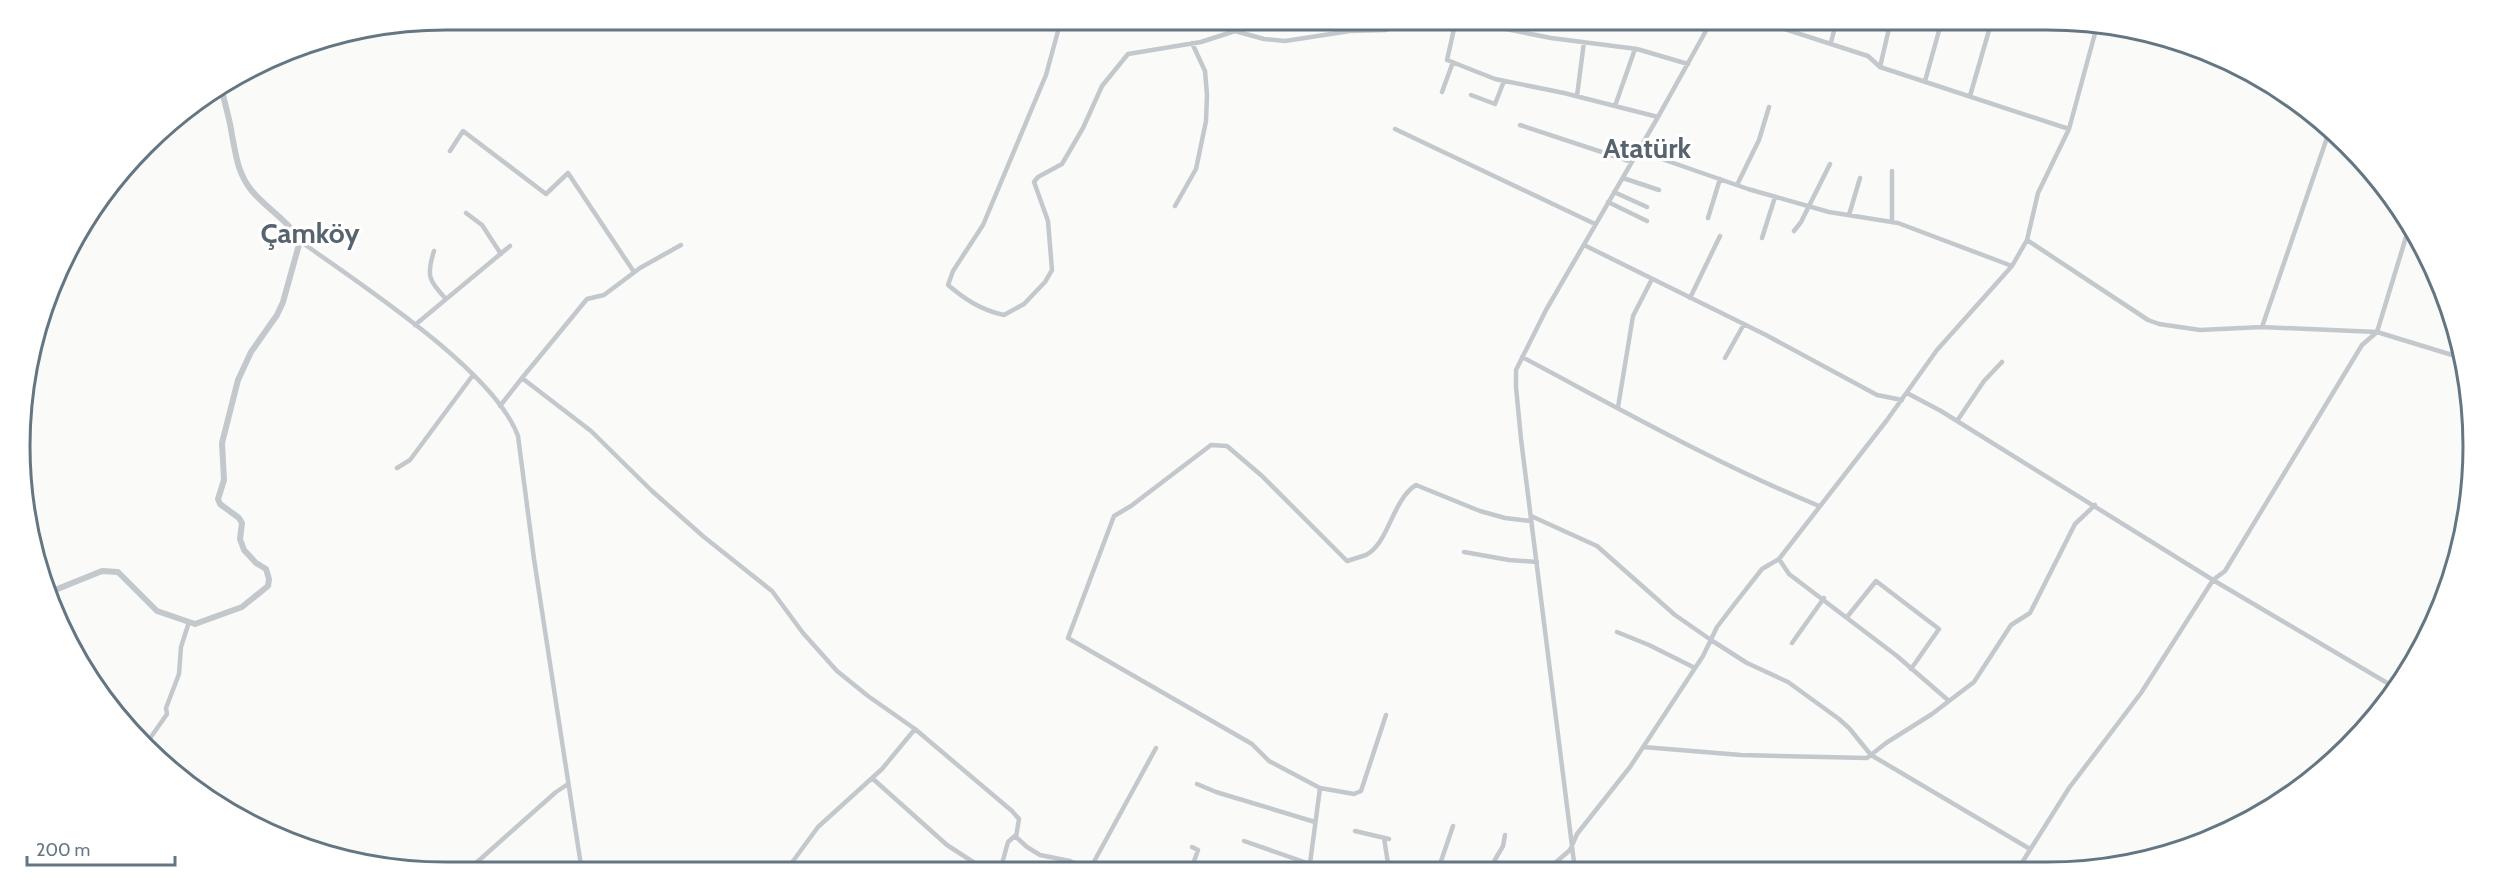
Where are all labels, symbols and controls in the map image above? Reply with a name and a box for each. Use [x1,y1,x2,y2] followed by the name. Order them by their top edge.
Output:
[1603,131,1691,165] district label: Atatürk
[261,216,359,250] district label: Çamköy
[27,829,176,867] scale bar
[36,839,90,861] text: 200 m

